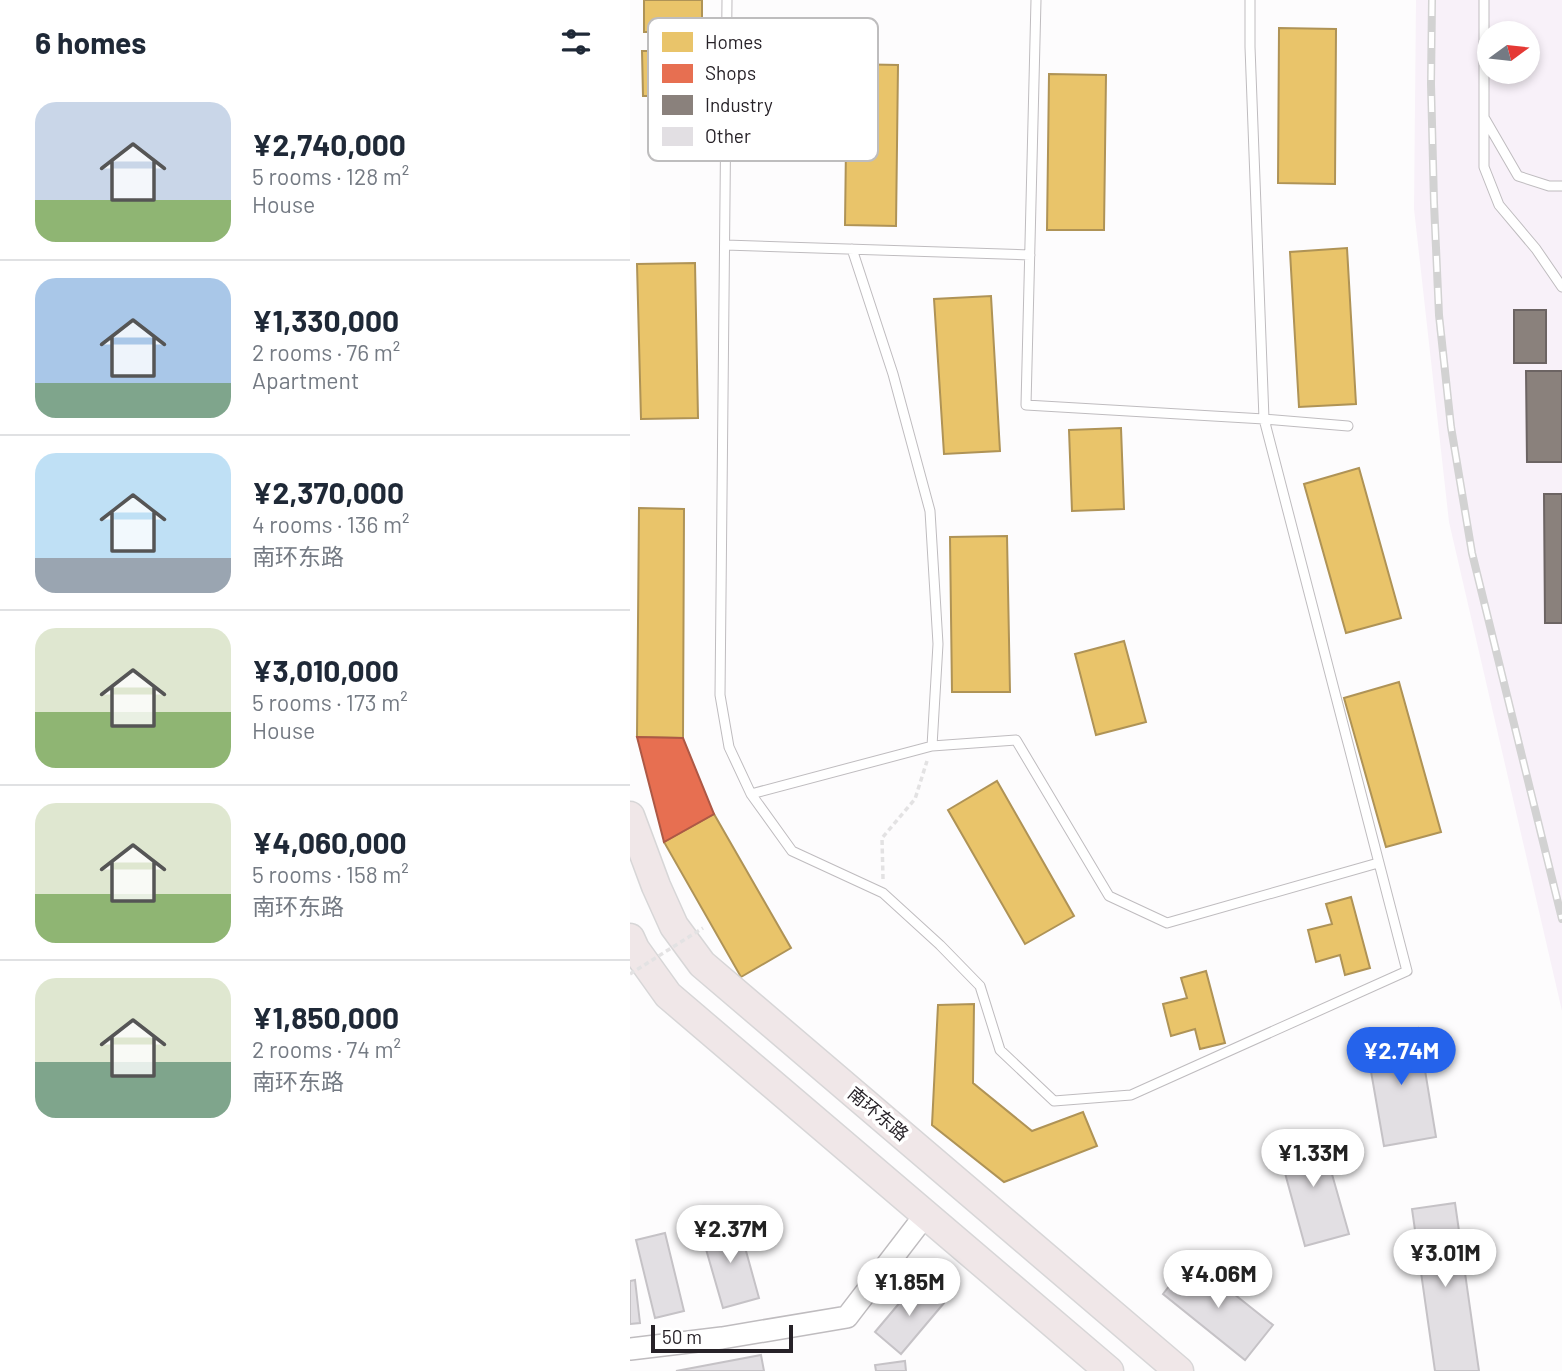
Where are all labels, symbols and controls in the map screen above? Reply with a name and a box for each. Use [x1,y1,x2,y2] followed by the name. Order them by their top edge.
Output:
[648,18,878,161] legend
[1477,21,1540,84] north arrow
[1477,21,1540,84] map controls
[557,23,595,61] icon: filters
[35,24,146,60] text: 6 homes
[705,30,762,53] text: Homes
[705,61,756,84] text: Shops
[705,93,773,116] text: Industry
[705,124,751,147] text: Other
[252,126,406,162] text: ¥2,740,000
[91,130,175,214] icon: home
[252,162,409,190] text: 5 rooms · 128 m²
[252,190,315,218] text: House
[252,302,399,338] text: ¥1,330,000
[91,306,175,390] icon: home
[252,338,400,366] text: 2 rooms · 76 m²
[252,366,359,394] text: Apartment
[252,474,404,510] text: ¥2,370,000
[91,481,175,565] icon: home
[252,510,410,538] text: 4 rooms · 136 m²
[252,542,344,570] text: 南环东路
[252,652,399,688] text: ¥3,010,000
[91,656,175,740] icon: home
[252,688,408,716] text: 5 rooms · 173 m²
[252,716,315,744] text: House
[252,824,407,860] text: ¥4,060,000
[91,831,175,915] icon: home
[252,860,409,888] text: 5 rooms · 158 m²
[252,892,344,920] text: 南环东路
[252,999,399,1035] text: ¥1,850,000
[91,1006,175,1090] icon: home
[1344,1028,1458,1087] pin: ¥2.74M
[252,1035,401,1063] text: 2 rooms · 74 m²
[1363,1036,1439,1064] text: ¥2.74M
[252,1067,344,1095] text: 南环东路
[844,1082,913,1145] street label: 南环东路
[1256,1130,1370,1189] pin: ¥1.33M
[1277,1138,1349,1166] text: ¥1.33M
[673,1206,787,1265] pin: ¥2.37M
[692,1214,768,1242] text: ¥2.37M
[1388,1230,1502,1289] pin: ¥3.01M
[1409,1238,1481,1266] text: ¥3.01M
[1161,1250,1275,1310] pin: ¥4.06M
[852,1258,966,1318] pin: ¥1.85M
[1179,1259,1257,1287] text: ¥4.06M
[873,1267,945,1295] text: ¥1.85M
[651,1322,793,1354] scale bar
[662,1325,702,1348] text: 50 m

